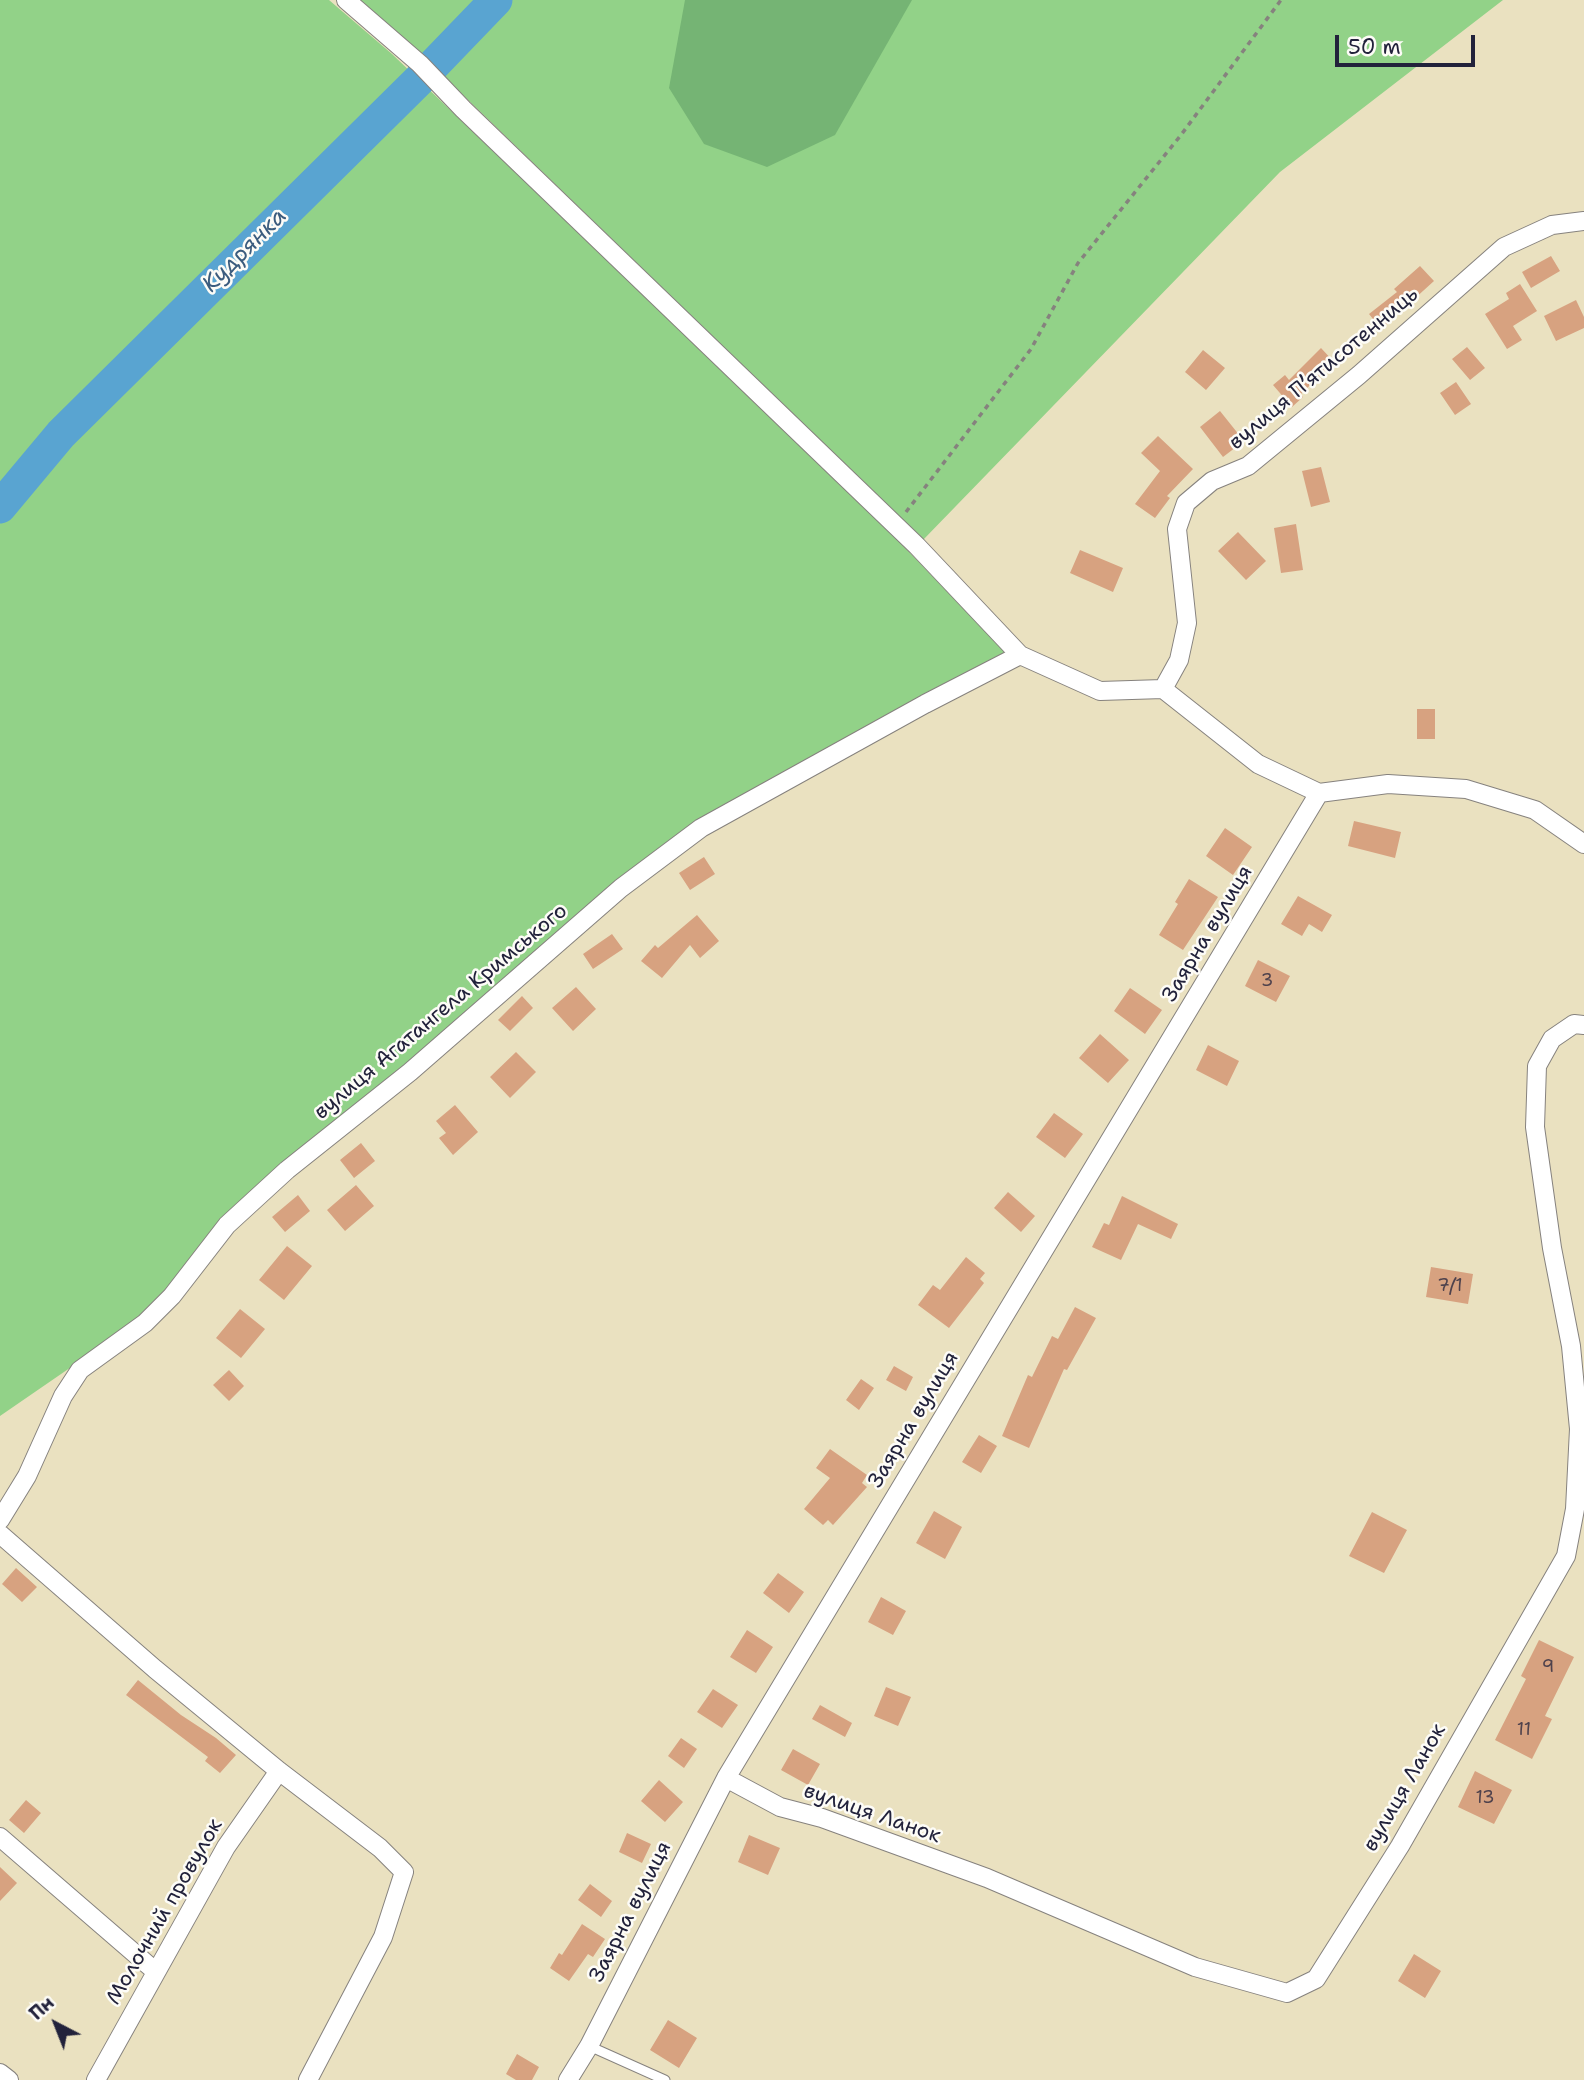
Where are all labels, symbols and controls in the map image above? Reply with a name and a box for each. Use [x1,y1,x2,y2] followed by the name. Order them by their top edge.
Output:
[1339,21,1479,65] scale bar
[1348,33,1401,61] text: 50 m
[197,203,293,299] water label: Кудрянка
[1224,282,1424,456] street label: вулиця Пʼятисотенниць
[1157,861,1259,1007] street label: Заярна вулиця
[309,899,573,1125] street label: вулиця Агатангела Кримського
[1261,970,1273,992] house number: 3
[1437,1275,1463,1297] house number: 7/1
[863,1347,965,1493] street label: Заярна вулиця
[1542,1656,1554,1678] house number: 9
[1517,1719,1531,1741] house number: 11
[1358,1720,1452,1856] street label: вулиця Ланок
[800,1779,944,1849] street label: вулиця Ланок
[1475,1787,1495,1809] house number: 13
[102,1815,228,2009] street label: Молочний провулок
[585,1837,677,1987] street label: Заярна вулиця
[21,1989,91,2059] north arrow
[24,1990,59,2026] text: Пн

